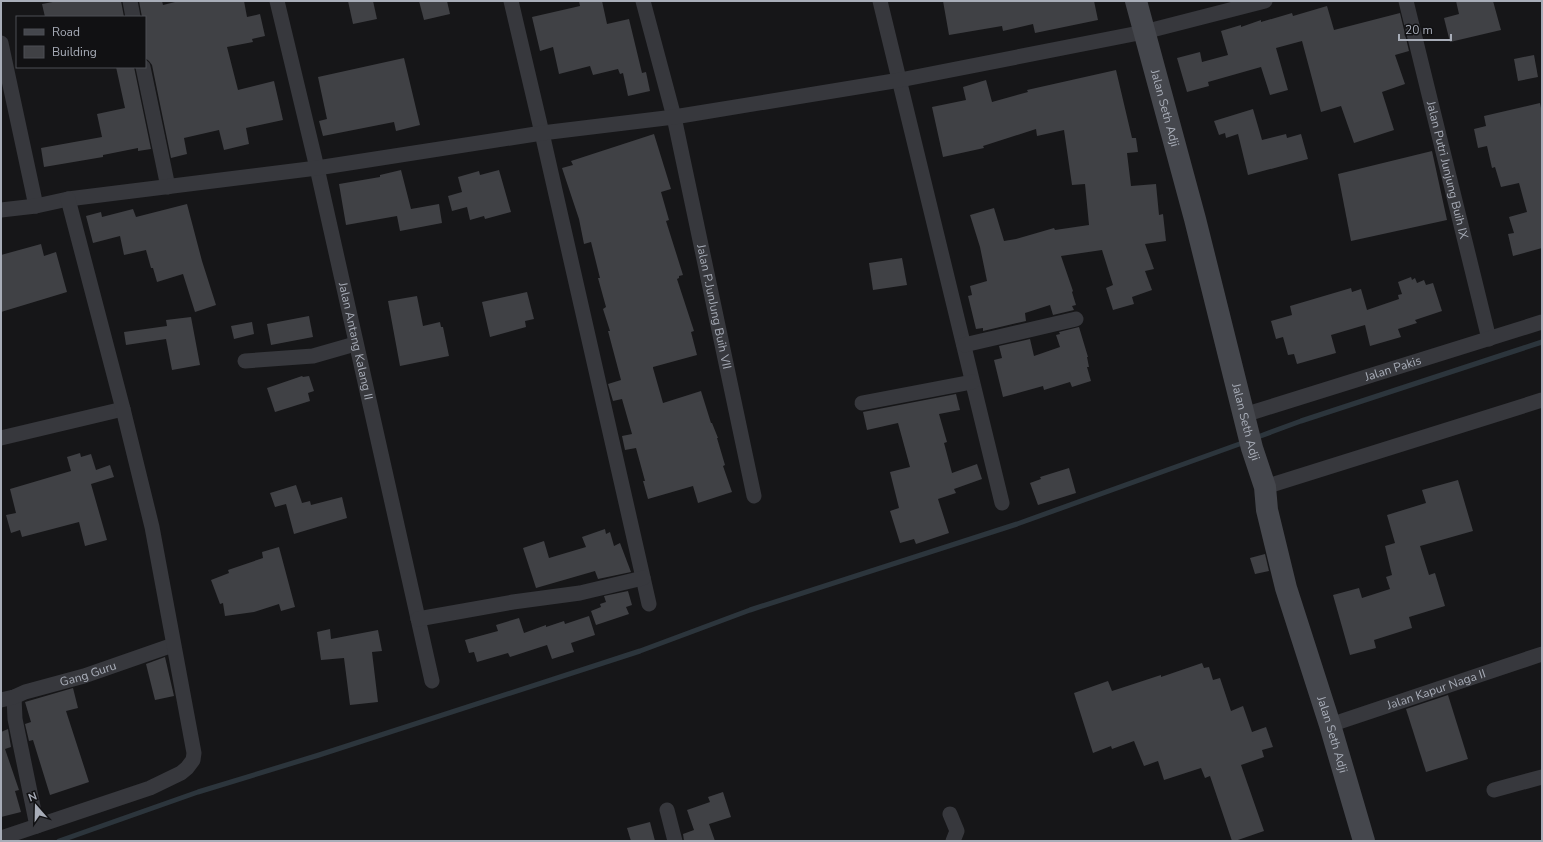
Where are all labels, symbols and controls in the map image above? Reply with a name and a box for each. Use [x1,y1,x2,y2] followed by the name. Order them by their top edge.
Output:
[16,16,146,68] legend
[1399,16,1451,42] scale bar
[1405,22,1433,38] text: 20 m
[52,24,80,40] text: Road
[52,44,97,60] text: Building
[1147,67,1183,149] street label: Jalan Seth Adji
[1423,99,1472,241] street label: Jalan Putri Junjung Buih IX
[693,242,735,371] street label: Jalan P.JunJung Buih VII
[335,280,377,401] street label: Jalan Antang Kalang II
[1362,352,1423,385] street label: Jalan Pakis
[1228,381,1264,463] street label: Jalan Seth Adji
[58,657,118,690] street label: Gang Guru
[1384,665,1488,714] street label: Jalan Kapur Naga II
[1313,693,1352,775] street label: Jalan Seth Adji
[16,786,56,826] north arrow
[26,789,39,806] text: N

